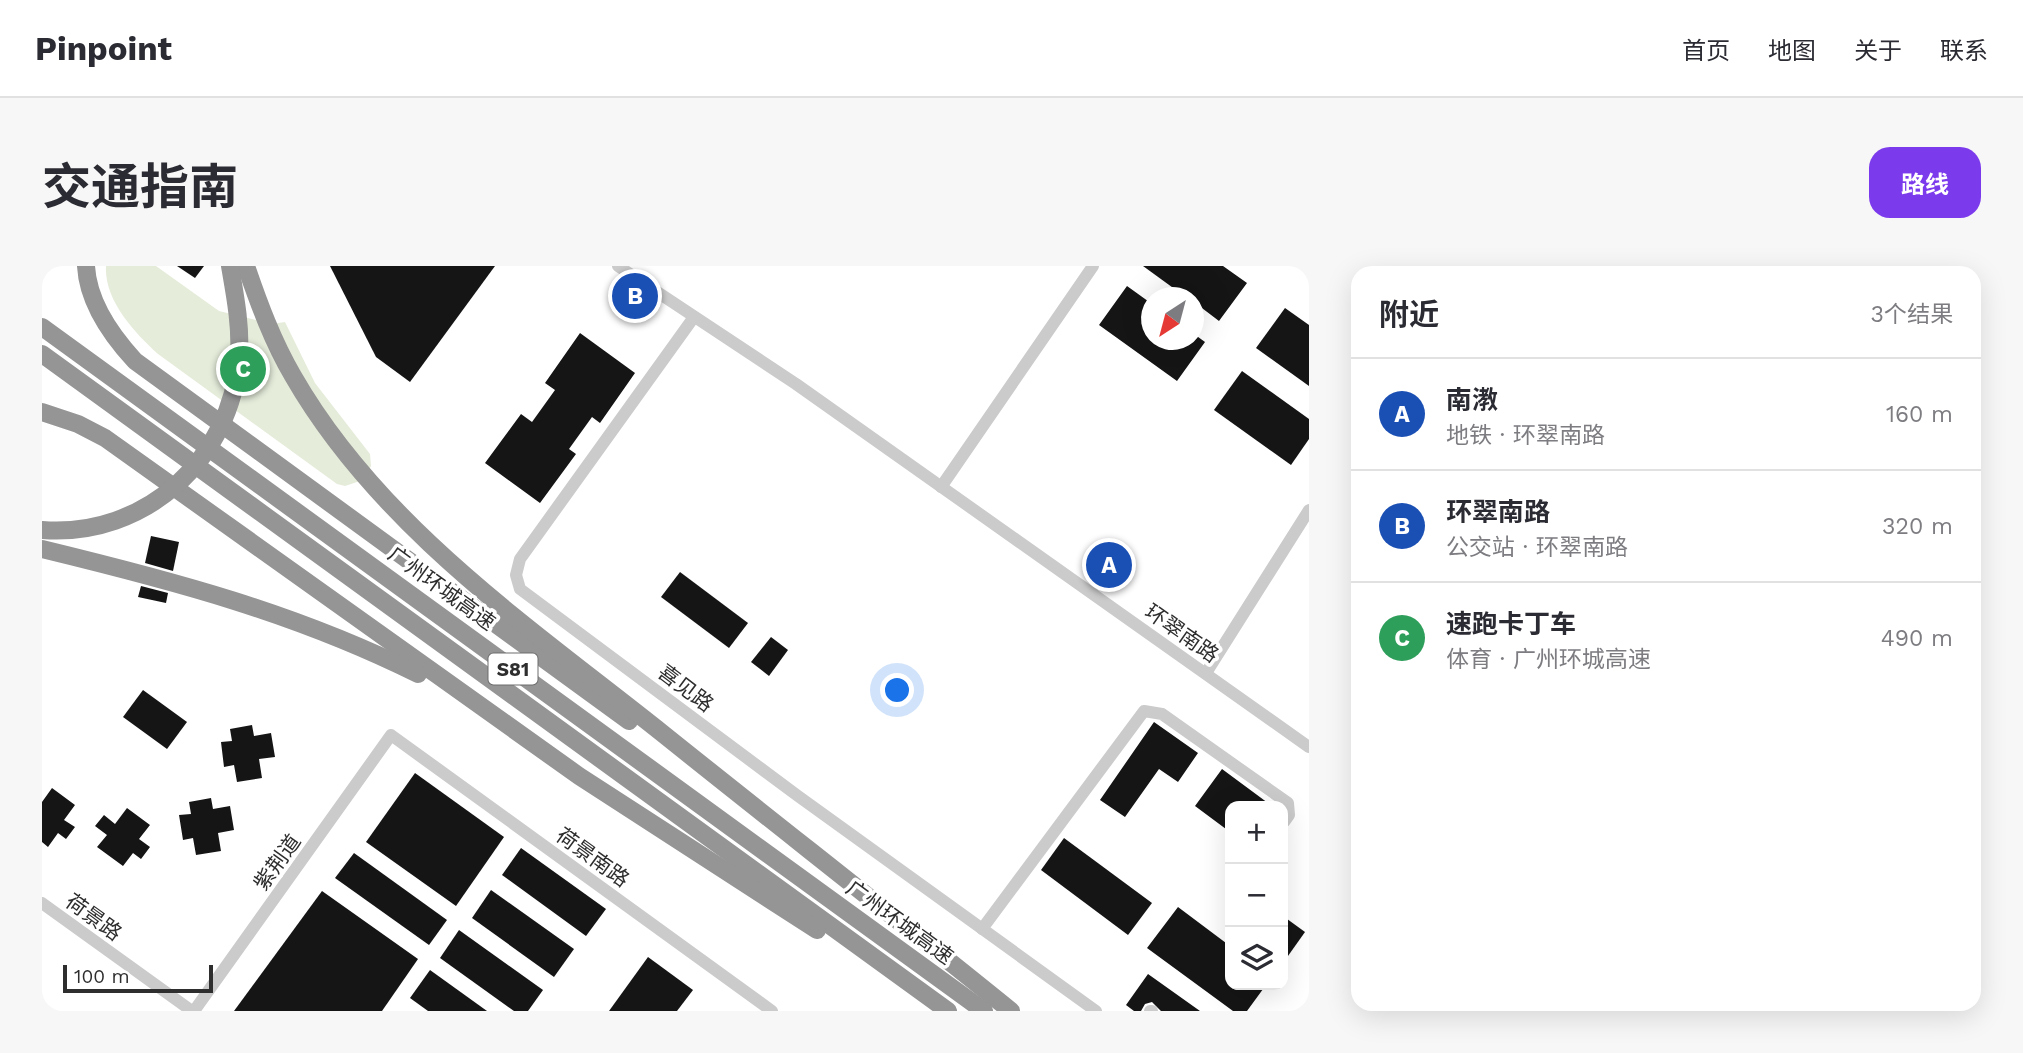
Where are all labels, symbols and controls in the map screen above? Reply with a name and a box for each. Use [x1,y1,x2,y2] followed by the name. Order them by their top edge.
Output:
[35,29,172,68] text: Pinpoint
[1682,37,1730,65] text: 首页
[1768,37,1816,65] text: 地图
[1854,37,1902,65] text: 关于
[1940,37,1988,65] text: 联系
[1869,147,1981,218] button: 路线
[42,158,238,216] text: 交通指南
[612,270,658,322] pin: B
[1141,287,1204,350] north arrow
[1379,297,1439,332] text: 附近
[1871,301,1953,328] text: 3个结果
[220,343,266,395] pin: C
[1446,385,1498,415] text: 南漖
[1394,401,1410,428] text: A
[1886,401,1953,428] text: 160 m
[1446,422,1605,449] text: 地铁 · 环翠南路
[1446,497,1550,527] text: 环翠南路
[1394,513,1410,540] text: B
[1882,513,1953,540] text: 320 m
[1446,534,1628,561] text: 公交站 · 环翠南路
[1086,539,1132,591] pin: A
[384,541,500,635] street label: 广州环城高速
[1140,599,1224,667] street label: 环翠南路
[1446,609,1576,639] text: 速跑卡丁车
[1394,625,1410,652] text: C
[1881,625,1953,652] text: 490 m
[1446,646,1651,673] text: 体育 · 广州环城高速
[489,654,538,684] road number: S81
[653,659,719,717] street label: 喜见路
[880,673,914,707] your location
[1225,801,1288,990] map controls
[1225,801,1288,864] button: +
[552,822,634,892] street label: 荷景南路
[248,829,306,895] street label: 紫荆道
[1225,864,1288,927] button: −
[842,875,958,969] street label: 广州环城高速
[61,888,127,946] street label: 荷景路
[1225,927,1288,990] button: layers
[63,962,214,994] scale bar
[74,965,130,988] text: 100 m

